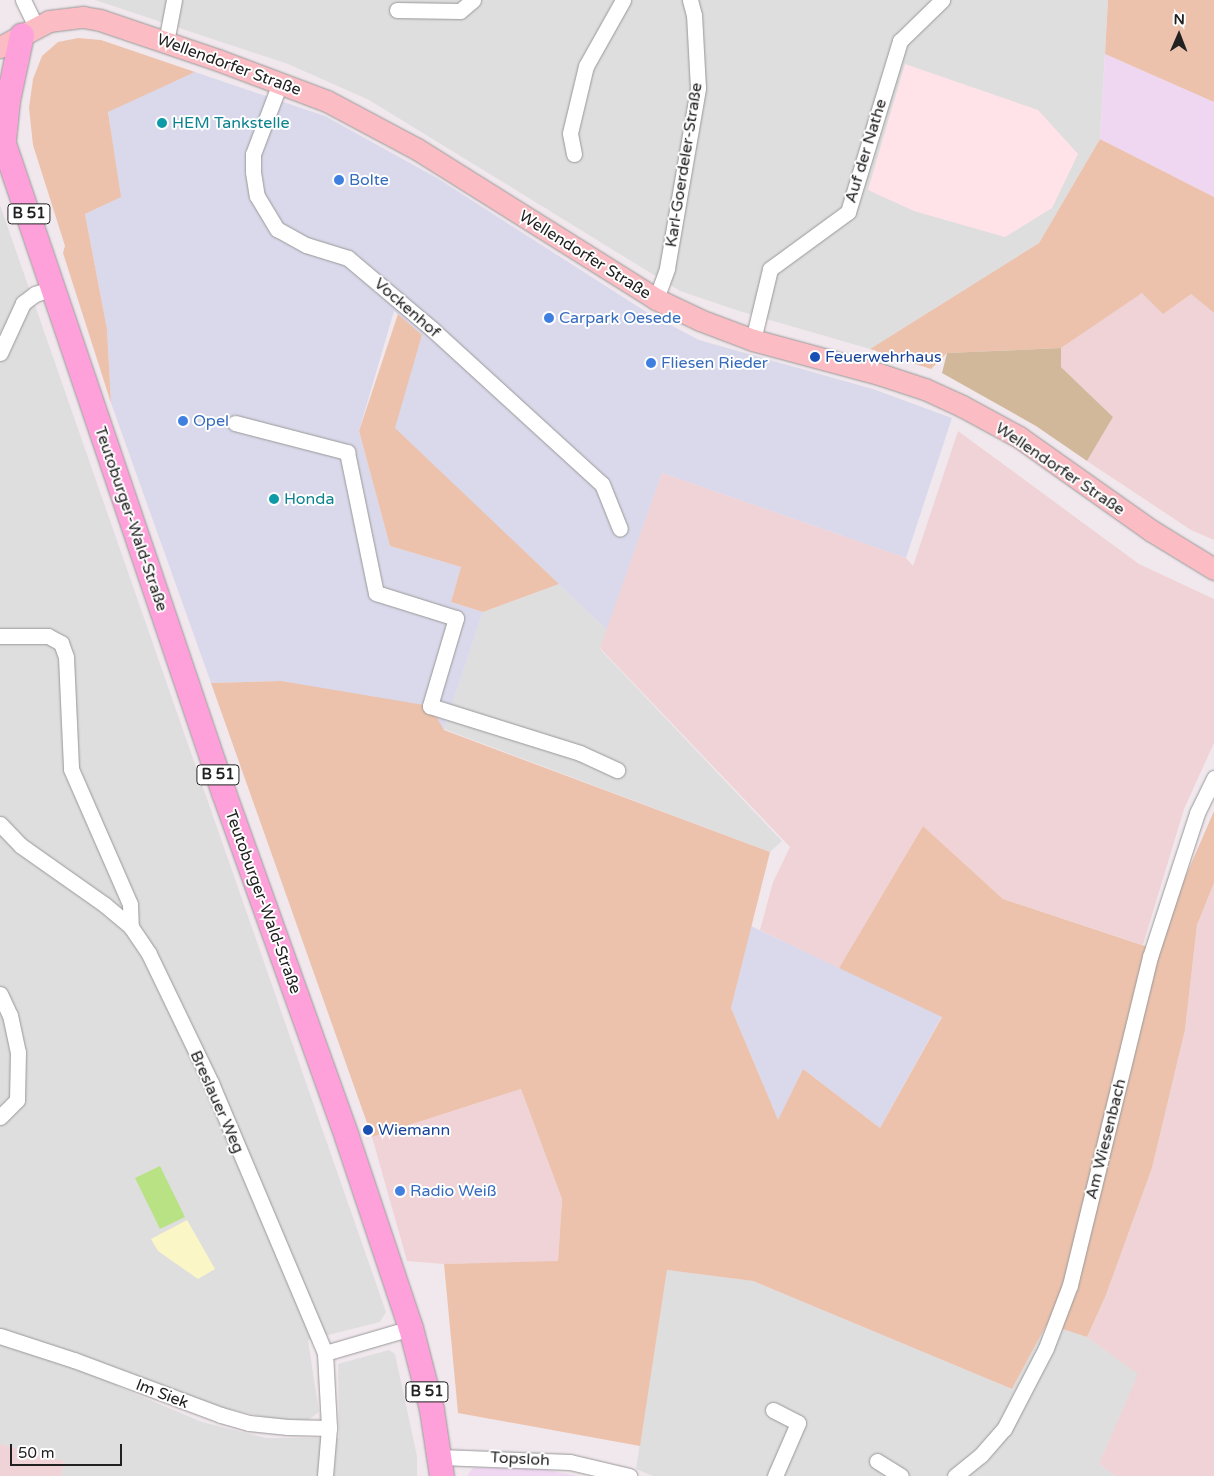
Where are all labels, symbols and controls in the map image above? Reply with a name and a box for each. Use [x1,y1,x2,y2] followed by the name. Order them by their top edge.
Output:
[1154,10,1204,60] north arrow
[1173,11,1185,28] text: N
[154,30,304,100] street label: Wellendorfer Straße
[662,81,706,249] street label: Karl-Goerdeler-Straße
[841,97,891,205] street label: Auf der Nathe
[172,113,289,133] place label: HEM Tankstelle
[156,117,168,129] marker: HEM Tankstelle
[349,170,389,190] place label: Bolte
[333,174,345,186] marker: Bolte
[6,202,52,226] road number: B 51
[516,207,654,303] street label: Wellendorfer Straße
[370,274,444,342] street label: Vockenhof
[559,308,681,328] place label: Carpark Oesede
[543,312,555,324] marker: Carpark Oesede
[825,347,942,367] place label: Feuerwehrhaus
[809,351,821,363] marker: Feuerwehrhaus
[661,353,768,373] place label: Fliesen Rieder
[645,357,657,369] marker: Fliesen Rieder
[193,411,229,431] place label: Opel
[177,415,189,427] marker: Opel
[992,419,1128,519] street label: Wellendorfer Straße
[90,424,172,614] street label: Teutoburger-Wald-Straße
[284,489,334,509] place label: Honda
[268,493,280,505] marker: Honda
[196,762,240,788] road number: B 51
[221,807,305,997] street label: Teutoburger-Wald-Straße
[186,1048,248,1156] street label: Breslauer Weg
[1082,1077,1130,1201] street label: Am Wiesenbach
[378,1120,450,1140] place label: Wiemann
[362,1124,374,1136] marker: Wiemann
[410,1181,497,1201] place label: Radio Weiß
[394,1185,406,1197] marker: Radio Weiß
[133,1375,191,1413] street label: Im Siek
[404,1380,450,1404] road number: B 51
[12,1434,125,1466] scale bar
[18,1444,55,1462] text: 50 m
[490,1448,550,1470] street label: Topsloh

